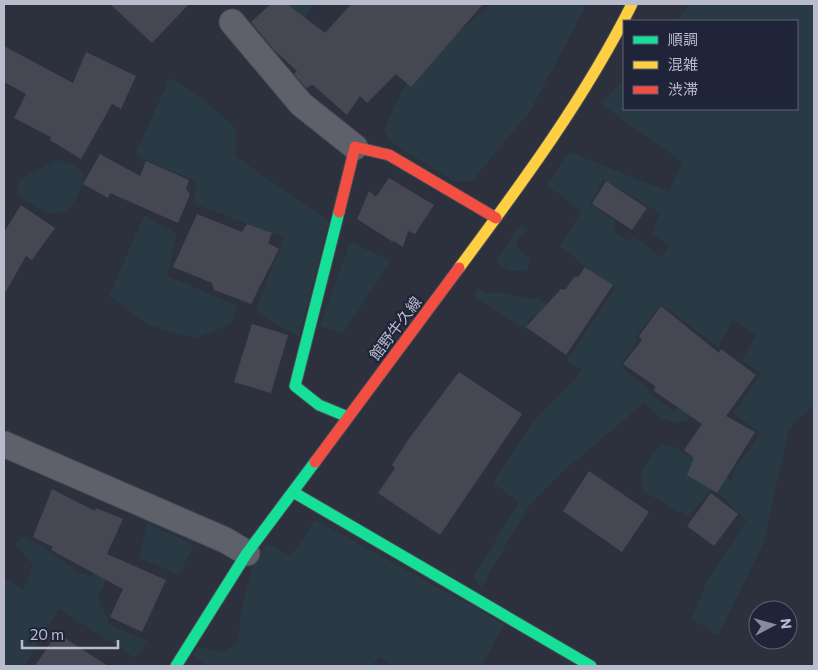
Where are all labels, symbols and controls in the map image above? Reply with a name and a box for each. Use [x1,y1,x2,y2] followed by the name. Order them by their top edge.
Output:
[623,20,798,110] legend
[668,30,698,48] text: 順調
[668,55,698,73] text: 混雑
[668,80,698,98] text: 渋滞
[365,293,425,363] street label: 館野牛久線
[748,600,798,650] north arrow
[777,617,795,630] text: N
[22,618,119,650] scale bar
[30,625,64,643] text: 20 m

